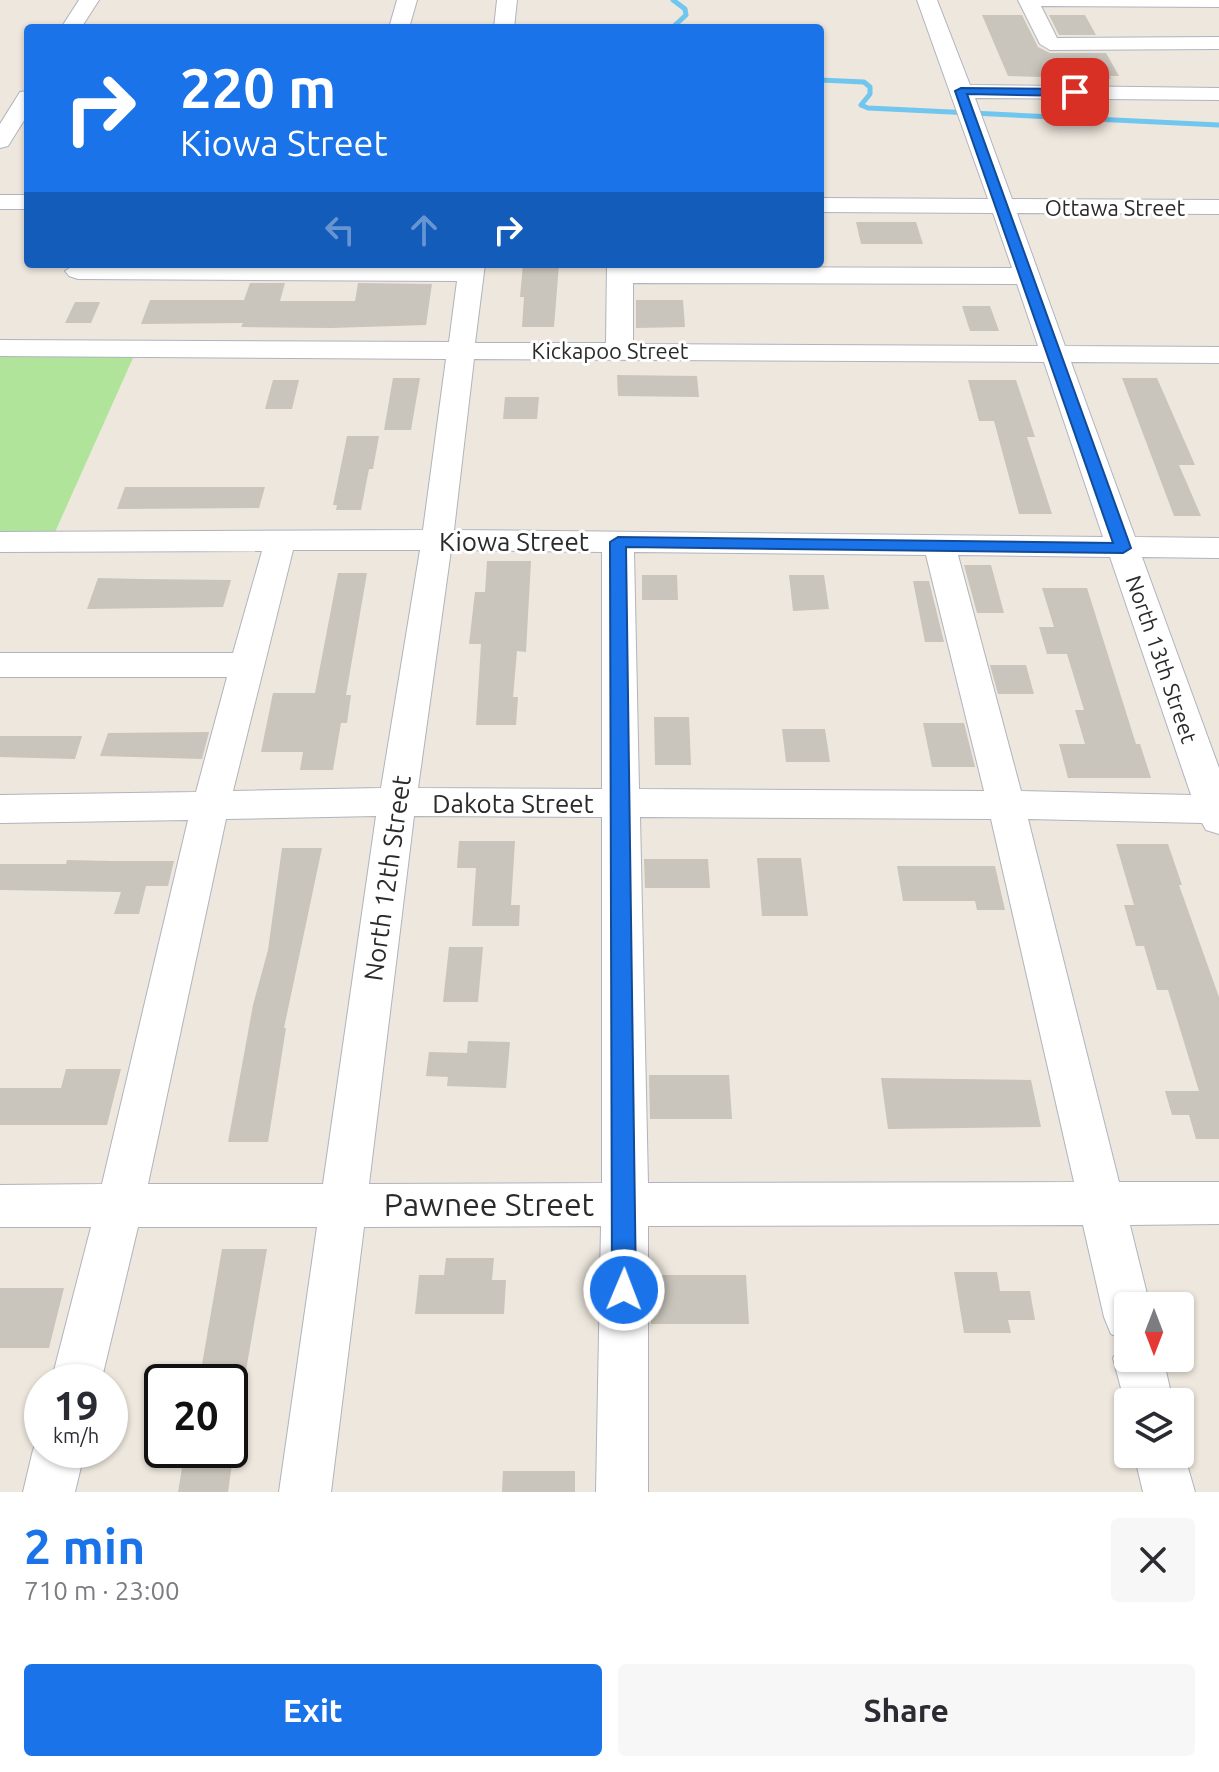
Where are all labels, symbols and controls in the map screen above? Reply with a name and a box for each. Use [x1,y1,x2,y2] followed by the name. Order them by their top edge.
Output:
[48,56,152,160] icon: right
[180,56,336,119] text: 220 m
[1041,58,1109,126] pin
[1053,70,1097,114] icon: arrive
[180,122,388,163] text: Kiowa Street
[1045,195,1186,220] street label: Ottawa Street
[318,208,362,252] icon: left
[402,208,446,252] icon: ahead
[486,208,530,252] icon: right
[532,338,689,363] street label: Kickapoo Street
[439,527,589,556] street label: Kiowa Street
[1122,572,1203,746] street label: North 13th Street
[358,773,416,983] street label: North 12th Street
[432,789,594,818] street label: Dakota Street
[384,1186,595,1222] street label: Pawnee Street
[582,1248,666,1332] position arrow
[1114,1292,1194,1372] north arrow
[1114,1292,1194,1468] map controls
[144,1364,248,1468] speed limit sign: 20
[53,1383,99,1428] text: 19
[1114,1388,1194,1468] button: layers
[53,1424,99,1447] text: km/h
[1111,1518,1195,1602] button: close
[24,1519,145,1573] text: 2 min
[24,1576,180,1605] text: 710 m · 23:00
[24,1664,602,1756] button: Exit
[618,1664,1195,1756] button: Share

